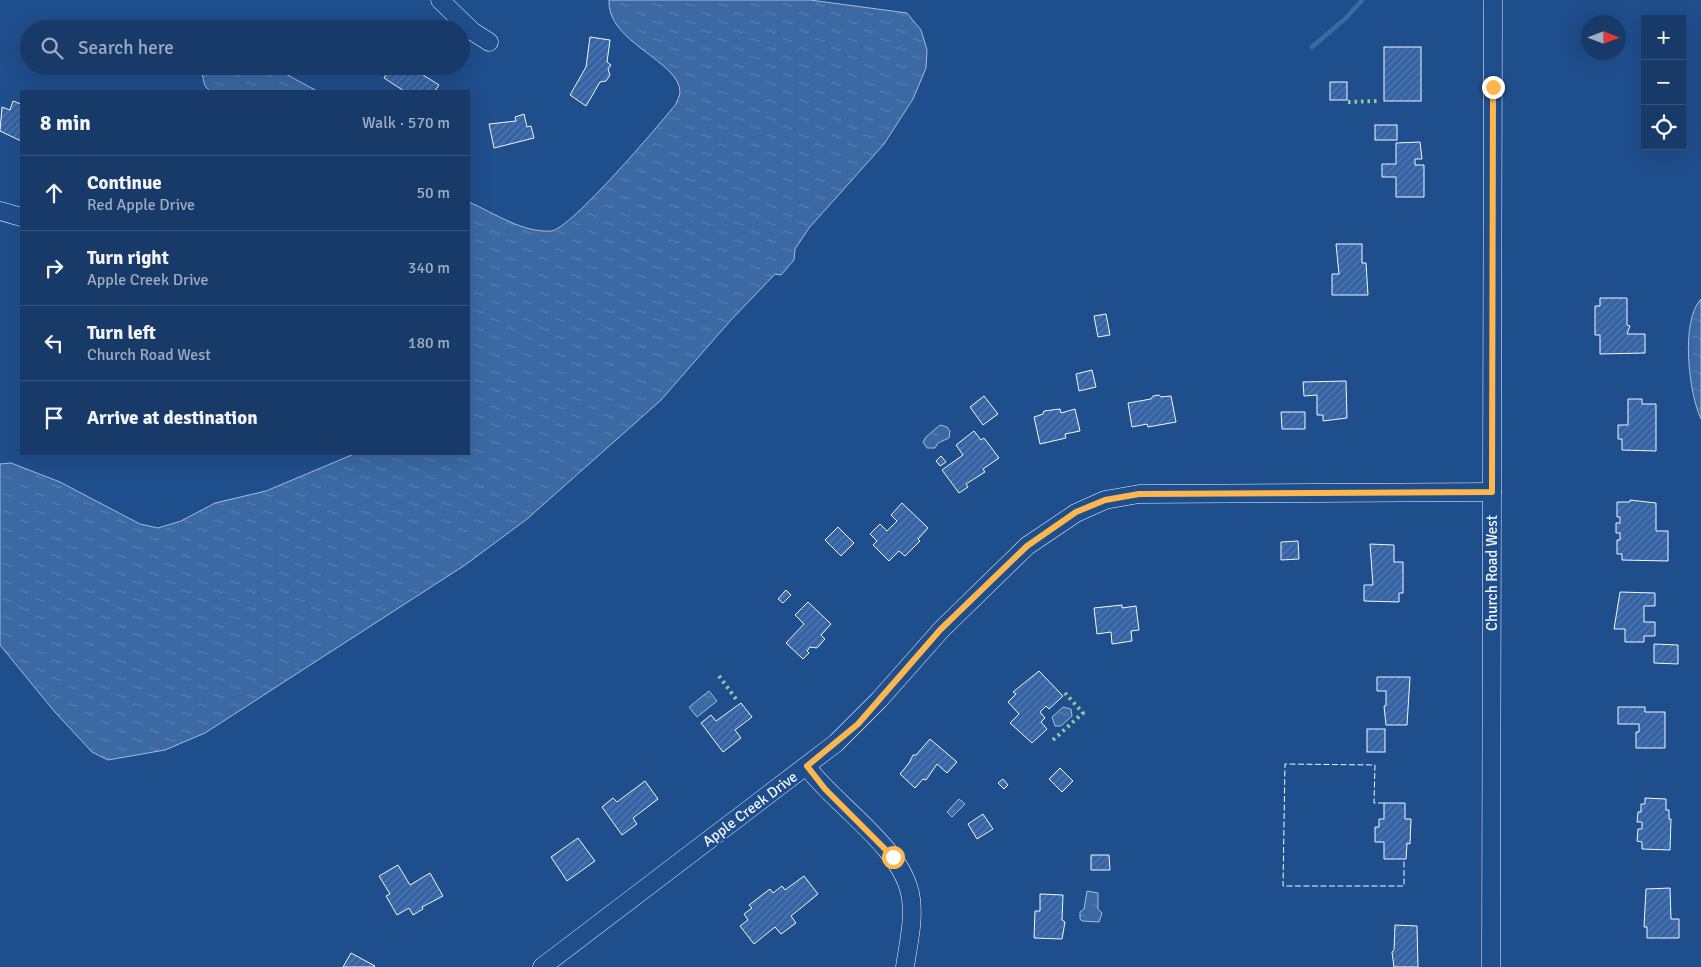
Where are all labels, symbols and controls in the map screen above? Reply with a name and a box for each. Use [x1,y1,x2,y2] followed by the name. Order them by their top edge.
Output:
[1581,15,1626,60] north arrow
[1641,15,1686,150] map controls
[1641,15,1686,60] button: +
[20,20,470,75] search box
[38,34,66,62] icon: search
[78,36,174,60] text: Search here
[1641,60,1686,105] button: −
[1482,76,1505,99] route end
[1641,105,1686,150] button: locate
[40,110,91,136] text: 8 min
[362,113,450,133] text: Walk · 570 m
[87,171,162,195] text: Continue
[40,179,68,207] icon: ahead
[416,183,450,203] text: 50 m
[87,195,195,215] text: Red Apple Drive
[87,246,169,270] text: Turn right
[40,254,68,282] icon: right
[408,258,450,278] text: 340 m
[87,270,208,290] text: Apple Creek Drive
[87,321,156,345] text: Turn left
[40,329,68,357] icon: left
[408,333,450,353] text: 180 m
[87,345,211,365] text: Church Road West
[40,404,68,432] icon: arrive
[87,406,258,430] text: Arrive at destination
[1483,515,1501,631] street label: Church Road West
[699,768,801,850] street label: Apple Creek Drive
[882,846,905,869] route start

